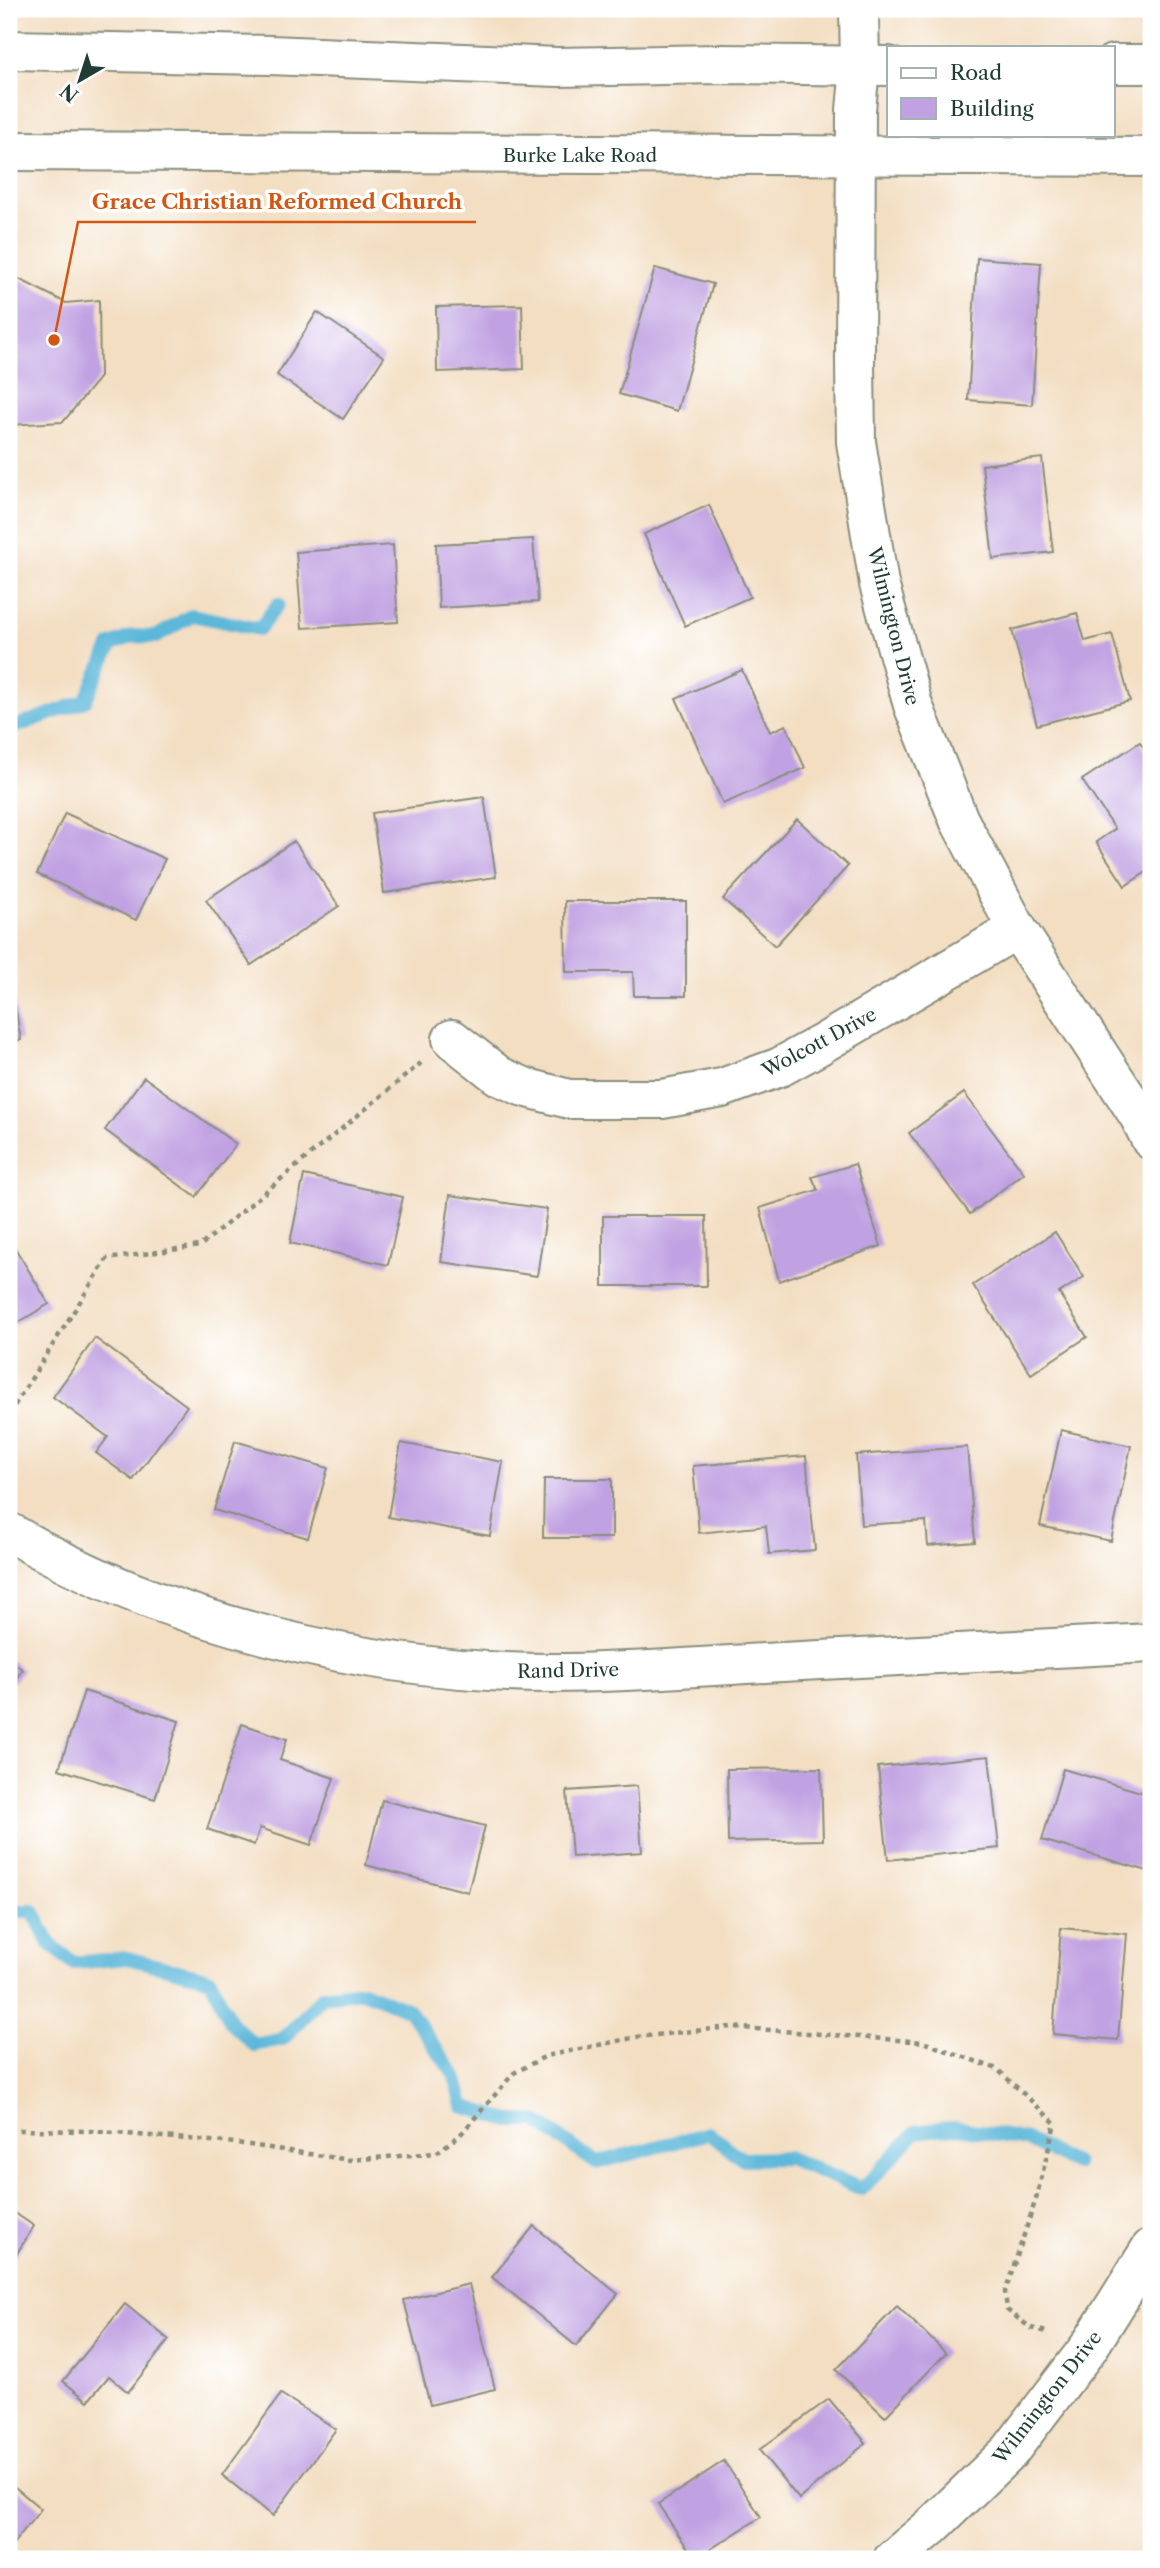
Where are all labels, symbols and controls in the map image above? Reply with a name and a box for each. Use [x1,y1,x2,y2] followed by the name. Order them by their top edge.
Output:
[46,46,116,116] north arrow
[887,46,1114,136] legend
[950,60,1002,85] text: Road
[56,79,83,107] text: N
[950,96,1035,121] text: Building
[503,144,658,167] street label: Burke Lake Road
[78,180,476,222] callout: Grace Christian Reformed Church
[92,189,463,214] text: Grace Christian Reformed Church
[862,544,924,708] street label: Wilmington Drive
[757,1003,880,1083] street label: Wolcott Drive
[517,1658,619,1683] street label: Rand Drive
[988,2326,1106,2469] street label: Wilmington Drive

